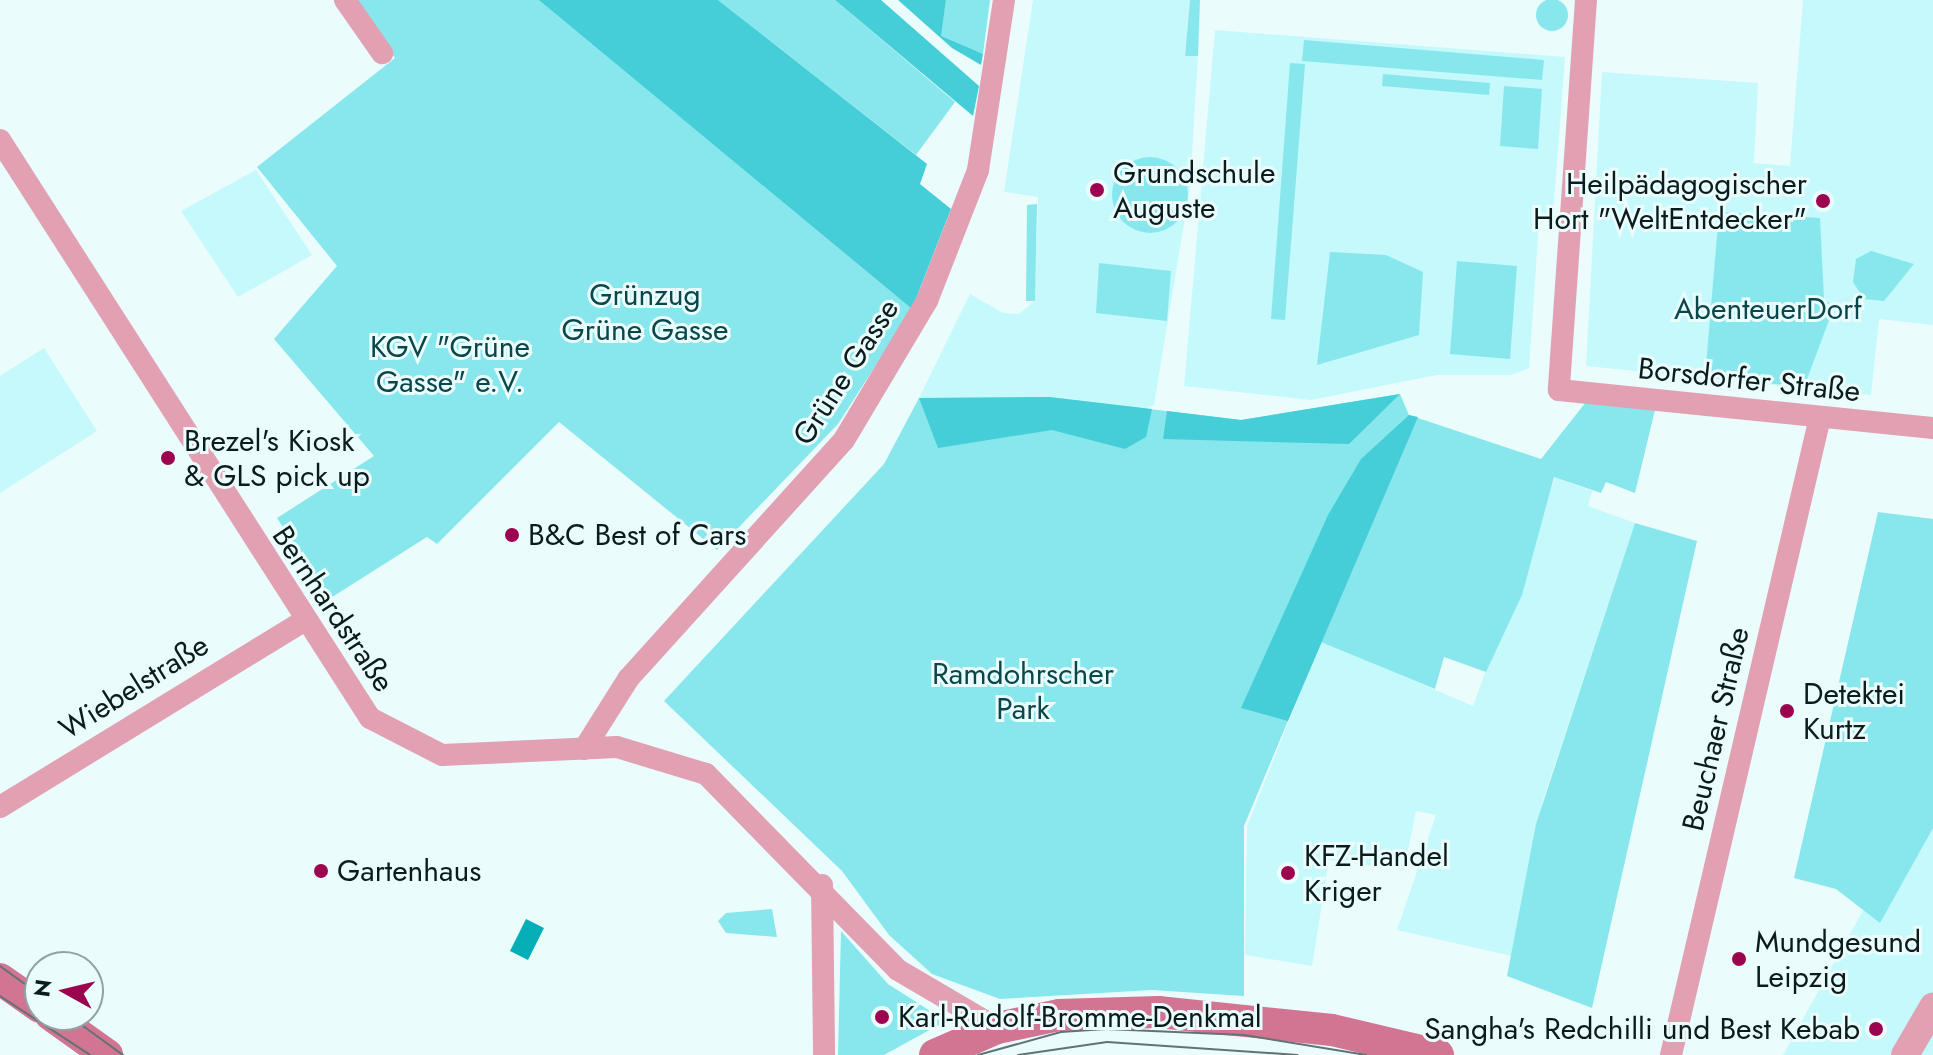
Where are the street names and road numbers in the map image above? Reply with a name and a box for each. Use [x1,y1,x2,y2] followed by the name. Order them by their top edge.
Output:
[785,292,907,452] street label: Grüne Gasse
[1636,350,1862,410] street label: Borsdorfer Straße
[264,519,402,699] street label: Bernhardstraße
[1675,624,1757,834] street label: Beuchaer Straße
[53,627,215,747] street label: Wiebelstraße

